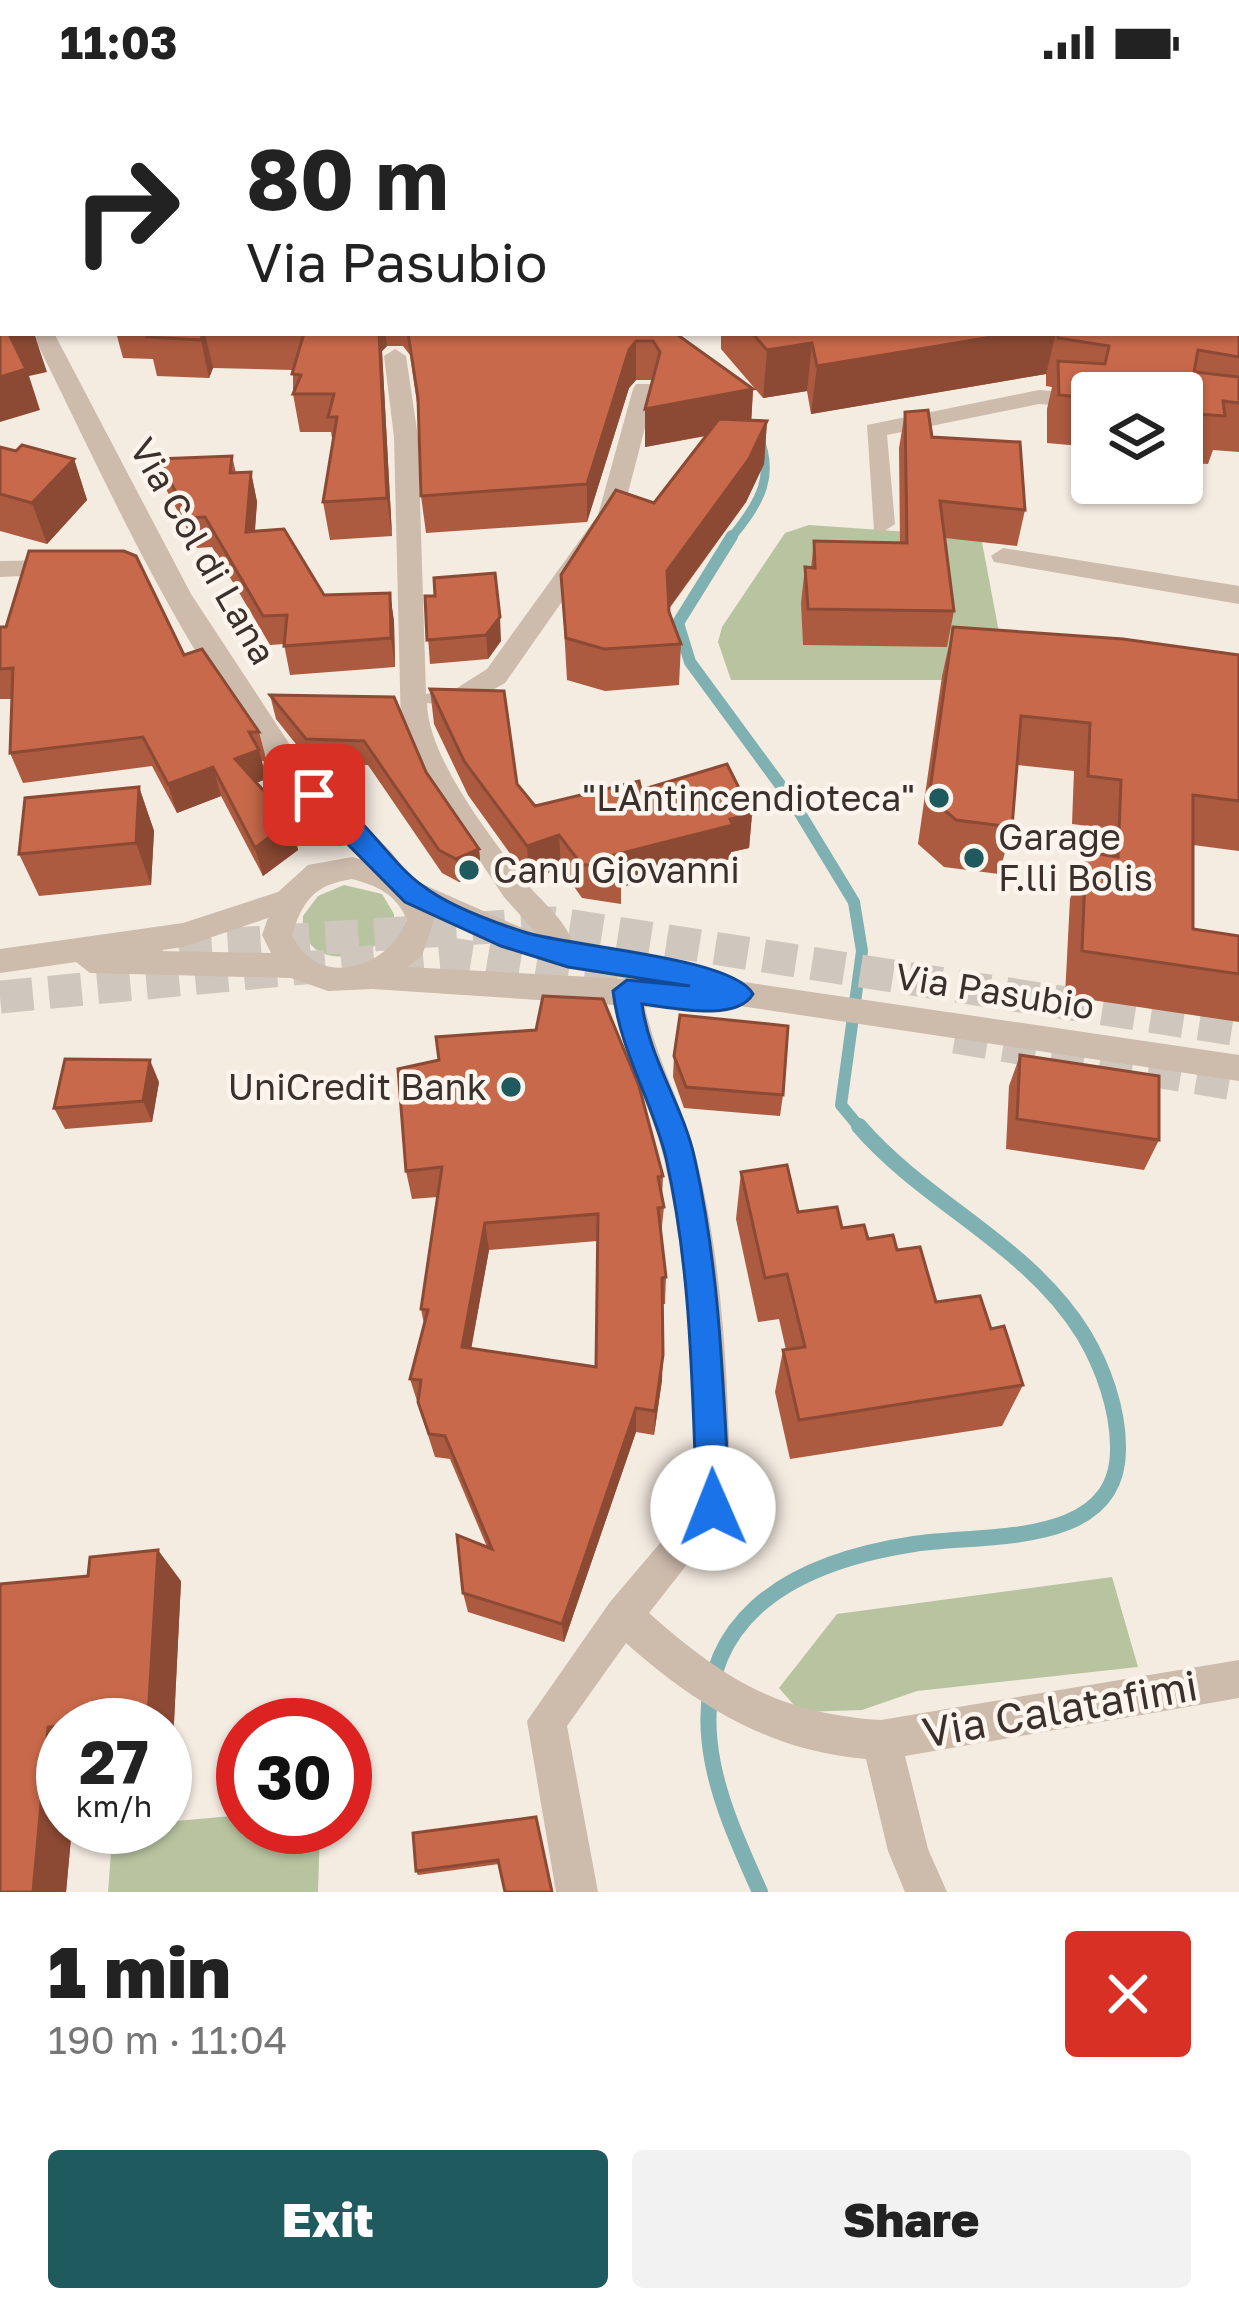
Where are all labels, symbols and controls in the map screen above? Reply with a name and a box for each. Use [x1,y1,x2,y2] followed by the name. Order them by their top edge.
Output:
[60,15,177,69] text: 11:03
[246,128,449,228] text: 80 m
[48,132,204,288] icon: right
[246,229,547,294] text: Via Pasubio
[1071,372,1203,504] map controls
[1071,372,1203,504] button: layers
[121,430,286,672] street label: Via Col di Lana
[263,744,365,846] pin
[281,762,347,828] icon: arrive
[582,776,915,819] place label: "L'Antincendioteca"
[926,785,952,811] marker: "L'Antincendioteca"
[998,815,1153,899] place label: Garage F.lli Bolis
[961,845,987,871] marker: Garage F.lli Bolis
[493,848,740,891] place label: Canu Giovanni
[456,857,482,883] marker: Canu Giovanni
[892,954,1098,1027] street label: Via Pasubio
[228,1065,487,1108] place label: UniCredit Bank
[498,1074,524,1100] marker: UniCredit Bank
[650,1445,776,1571] position arrow
[918,1659,1201,1757] street label: Via Calatafimi
[216,1698,372,1854] speed limit sign: 30
[79,1725,149,1797] text: 27
[76,1788,152,1824] text: km/h
[48,1927,231,2014] text: 1 min
[1065,1931,1191,2057] button: close
[48,2016,288,2063] text: 190 m · 11:04
[48,2150,608,2288] button: Exit
[632,2150,1191,2288] button: Share

